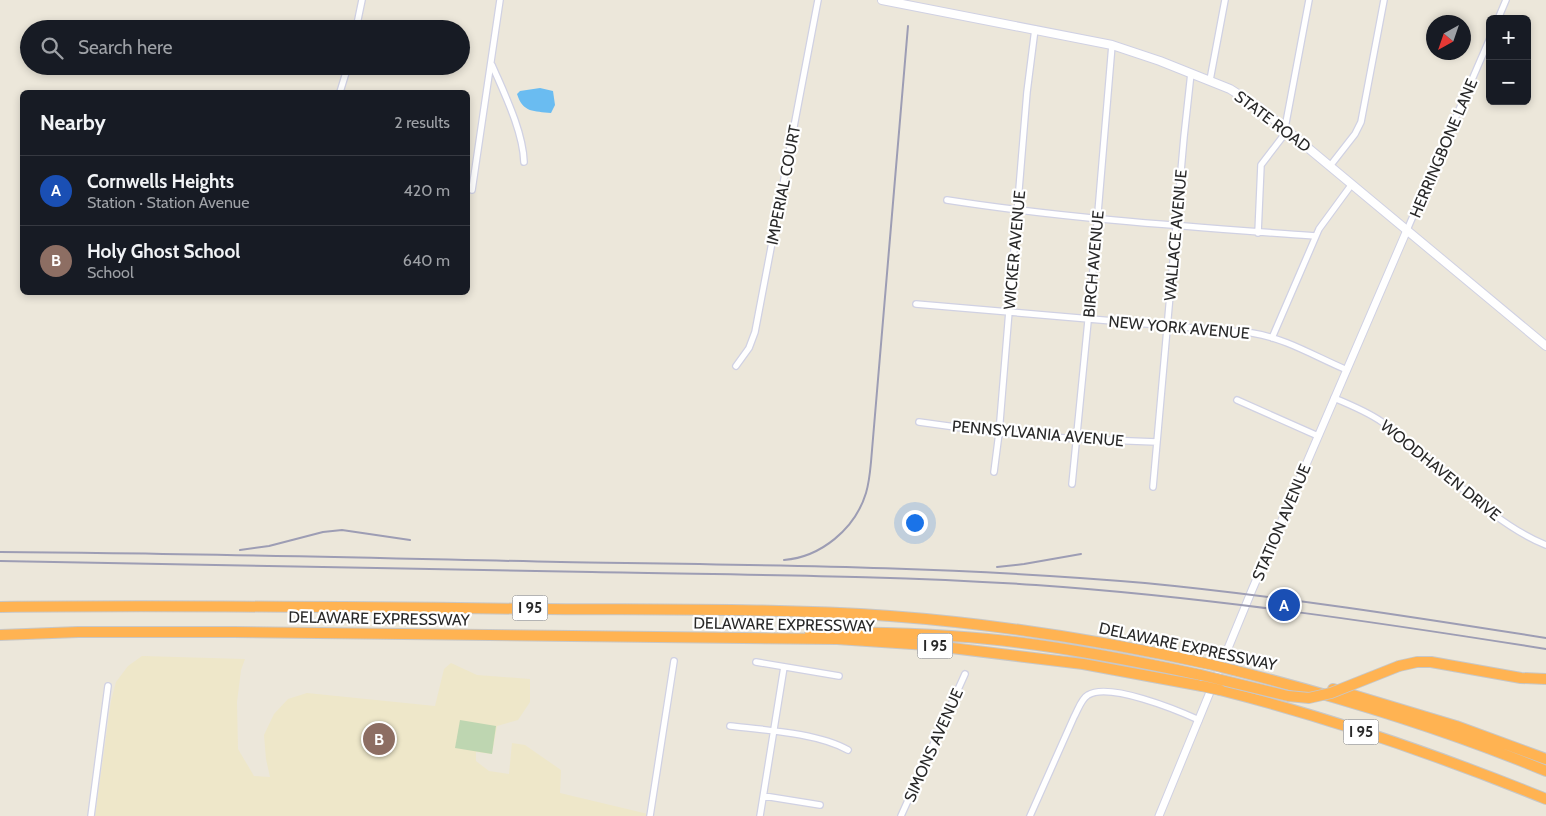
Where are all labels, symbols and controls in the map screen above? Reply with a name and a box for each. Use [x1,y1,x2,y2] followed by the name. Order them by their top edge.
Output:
[1426,15,1471,60] north arrow
[1486,15,1531,105] map controls
[1486,15,1531,60] button: +
[20,20,470,75] search box
[38,34,66,62] icon: search
[78,36,172,59] text: Search here
[1486,60,1531,105] button: −
[1406,76,1481,221] street label: HERRINGBONE LANE
[1231,87,1314,156] street label: STATE ROAD
[40,110,106,135] text: Nearby
[394,113,450,132] text: 2 results
[763,123,805,247] street label: IMPERIAL COURT
[1160,168,1191,302] street label: WALLACE AVENUE
[87,170,234,193] text: Cornwells Heights
[51,181,61,200] text: A
[404,181,450,200] text: 420 m
[1000,189,1029,310] street label: WICKER AVENUE
[87,193,249,212] text: Station · Station Avenue
[1079,210,1108,318] street label: BIRCH AVENUE
[87,240,240,263] text: Holy Ghost School
[51,251,61,270] text: B
[403,251,450,270] text: 640 m
[87,263,134,282] text: School
[1108,312,1250,343] street label: NEW YORK AVENUE
[1377,416,1505,525] street label: WOODHAVEN DRIVE
[951,417,1125,450] street label: PENNSYLVANIA AVENUE
[1248,461,1315,584] street label: STATION AVENUE
[902,510,928,536] your location
[1268,586,1300,624] pin: A
[512,596,548,620] road number: I 95
[288,607,471,630] street label: DELAWARE EXPRESSWAY
[693,613,876,636] street label: DELAWARE EXPRESSWAY
[1097,618,1280,675] street label: DELAWARE EXPRESSWAY
[918,634,952,658] road number: I 95
[900,685,967,805] street label: SIMONS AVENUE
[363,720,395,758] pin: B
[1344,720,1378,744] road number: I 95

